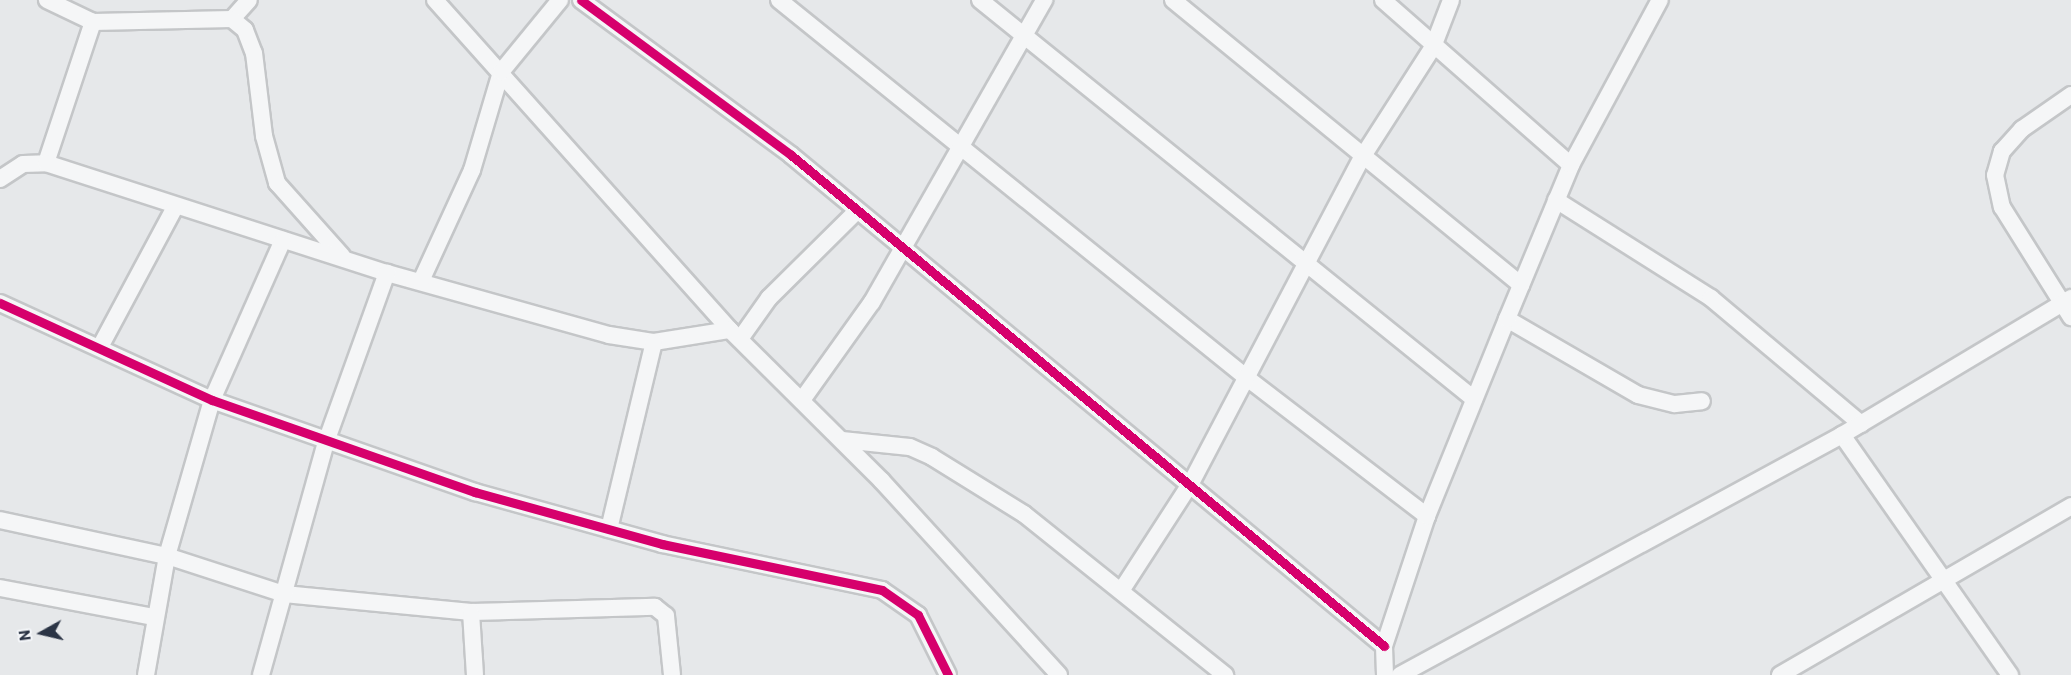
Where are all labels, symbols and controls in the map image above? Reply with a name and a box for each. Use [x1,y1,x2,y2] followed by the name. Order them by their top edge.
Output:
[12,603,72,663] north arrow
[14,629,34,642] text: N

